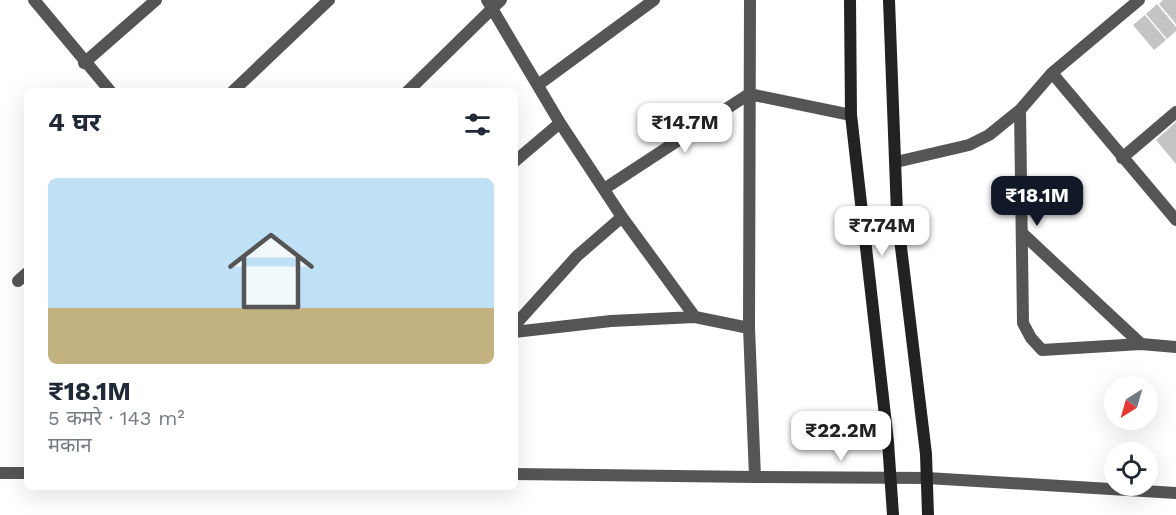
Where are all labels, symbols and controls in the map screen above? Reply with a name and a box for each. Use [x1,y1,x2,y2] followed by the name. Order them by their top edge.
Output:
[636,103,734,154] pin: ₹14.7M
[48,107,101,137] text: 4 घर
[461,108,494,141] icon: filters
[651,110,719,134] text: ₹14.7M
[988,176,1086,227] pin: ₹18.1M
[1005,183,1069,207] text: ₹18.1M
[833,206,931,257] pin: ₹7.74M
[849,213,915,237] text: ₹7.74M
[217,217,325,325] icon: home
[48,376,131,406] text: ₹18.1M
[1104,376,1158,430] north arrow
[1104,376,1158,496] map controls
[48,406,185,430] text: 5 कमरे · 143 m²
[792,411,890,462] pin: ₹22.2M
[805,418,877,442] text: ₹22.2M
[48,433,92,457] text: मकान
[1104,442,1158,496] button: locate

